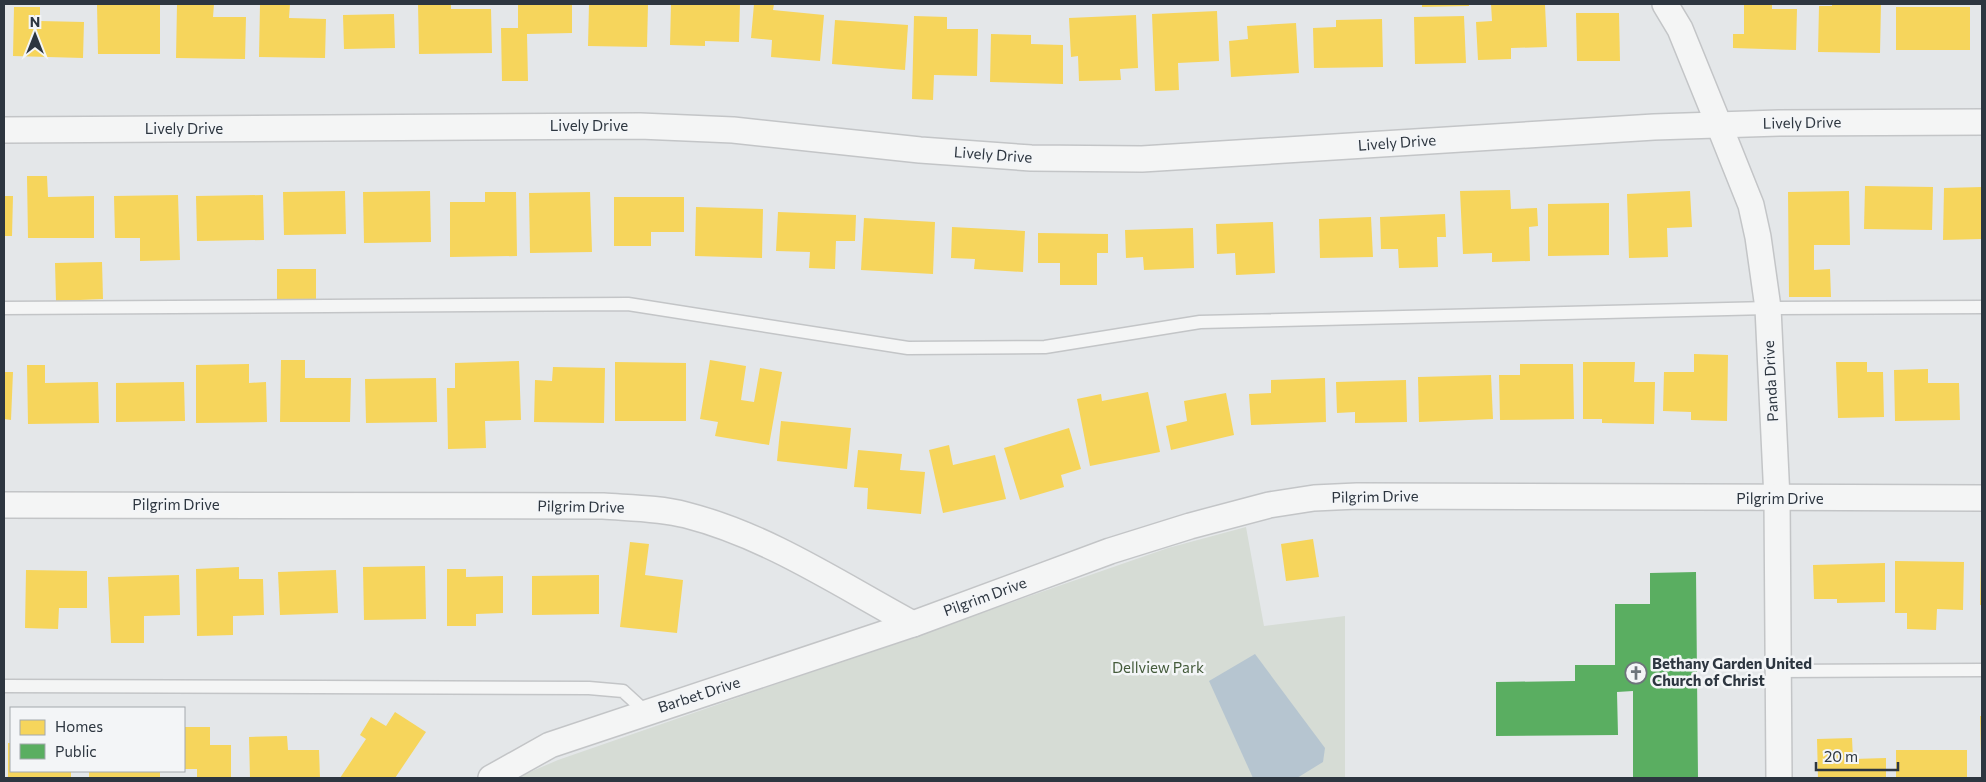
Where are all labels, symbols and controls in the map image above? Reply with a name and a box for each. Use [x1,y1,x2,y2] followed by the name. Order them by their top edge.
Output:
[10,10,60,60] north arrow
[30,13,40,30] text: N
[1763,112,1841,132] street label: Lively Drive
[550,116,628,134] street label: Lively Drive
[145,119,223,137] street label: Lively Drive
[1357,130,1437,154] street label: Lively Drive
[953,142,1033,166] street label: Lively Drive
[1759,340,1781,422] street label: Panda Drive
[1331,486,1419,506] street label: Pilgrim Drive
[1736,489,1824,507] street label: Pilgrim Drive
[132,495,220,513] street label: Pilgrim Drive
[537,496,625,516] street label: Pilgrim Drive
[941,573,1029,619] street label: Pilgrim Drive
[1652,654,1812,689] place label: Bethany Garden United Church of Christ
[1112,658,1204,676] park label: Dellview Park
[1624,661,1648,685] church icon: Bethany Garden United Church of Christ
[655,672,742,716] street label: Barbet Drive
[10,707,185,772] legend
[55,717,103,735] text: Homes
[1816,740,1898,772] scale bar
[55,742,97,760] text: Public
[1824,747,1858,765] text: 20 m

